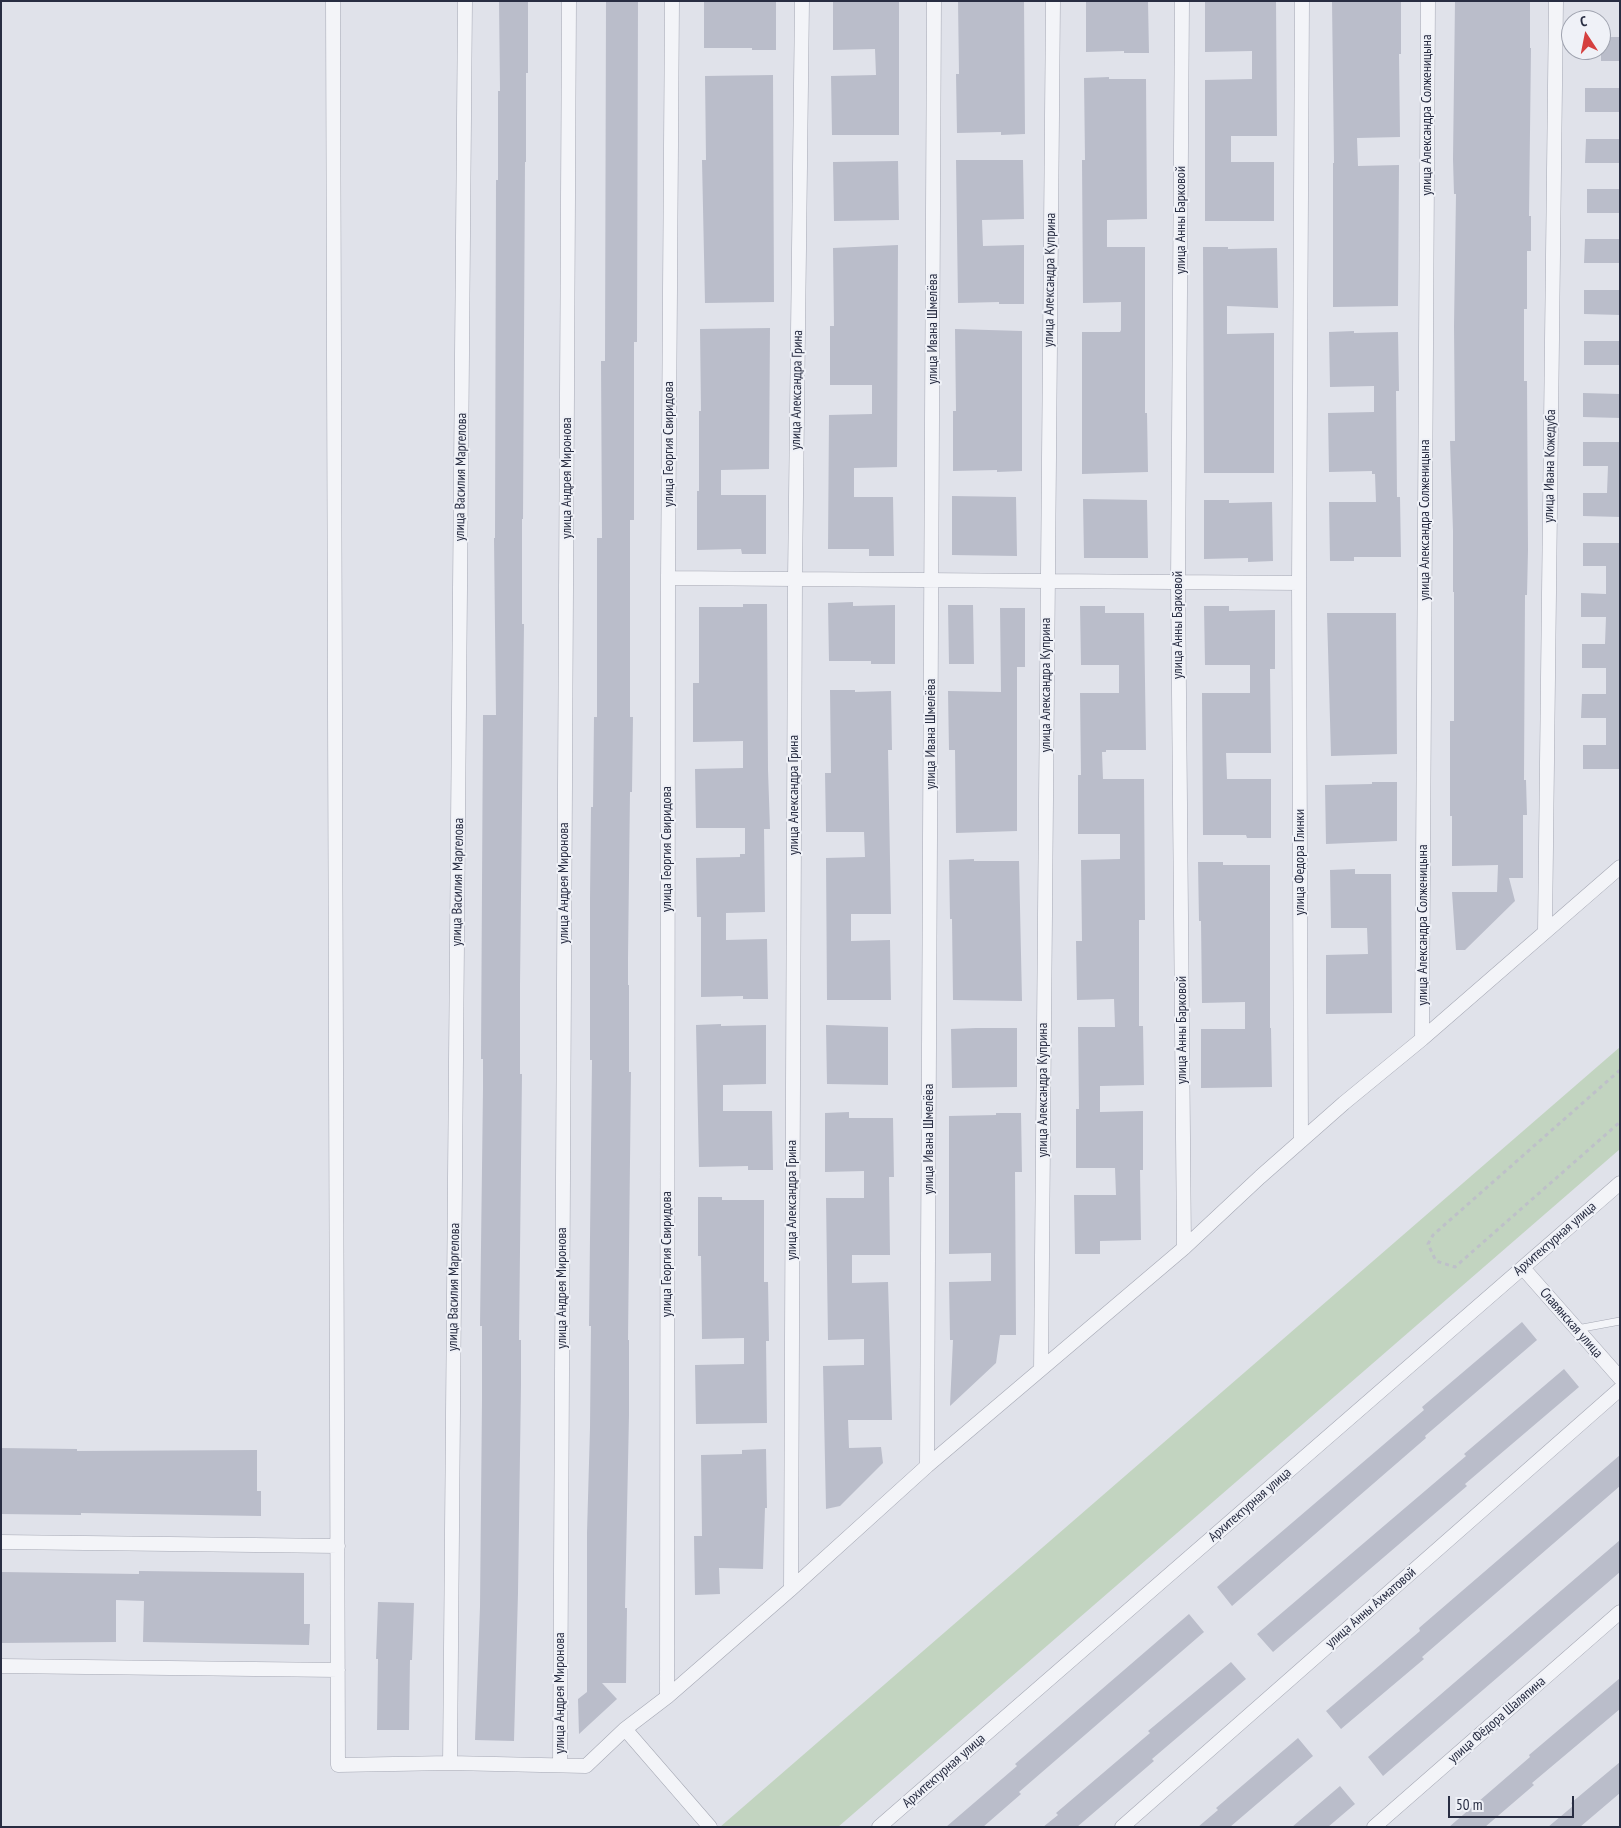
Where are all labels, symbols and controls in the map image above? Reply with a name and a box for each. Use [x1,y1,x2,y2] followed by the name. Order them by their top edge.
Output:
[1561,10,1611,60] north arrow
[1578,12,1588,31] text: С
[1419,34,1435,196] street label: улица Александра Солженицына
[1173,166,1189,274] street label: улица Анны Барковой
[1040,213,1060,347] street label: улица Александра Куприна
[925,274,941,384] street label: улица Ивана Шмелёва
[788,330,806,450] street label: улица Александра Грина
[661,381,677,507] street label: улица Георгия Свиридова
[1541,409,1559,523] street label: улица Ивана Кожедуба
[451,413,471,541] street label: улица Василия Маргелова
[559,417,575,539] street label: улица Андрея Миронова
[1417,439,1433,601] street label: улица Александра Солженицына
[1170,571,1186,679] street label: улица Анны Барковой
[1038,618,1054,752] street label: улица Александра Куприна
[923,679,939,789] street label: улица Ивана Шмелёва
[786,735,802,855] street label: улица Александра Грина
[659,786,675,912] street label: улица Георгия Свиридова
[1292,809,1308,915] street label: улица Федора Глинки
[448,818,468,946] street label: улица Василия Маргелова
[556,822,572,944] street label: улица Андрея Миронова
[1415,844,1431,1006] street label: улица Александра Солженицына
[1174,976,1190,1084] street label: улица Анны Барковой
[1035,1023,1051,1157] street label: улица Александра Куприна
[921,1084,937,1194] street label: улица Ивана Шмелёва
[784,1140,800,1260] street label: улица Александра Грина
[659,1191,675,1317] street label: улица Георгия Свиридова
[1510,1198,1600,1280] street label: Архитектурная улица
[444,1223,464,1351] street label: улица Василия Маргелова
[554,1227,570,1349] street label: улица Андрея Миронова
[1536,1284,1606,1362] street label: Славянская улица
[1205,1464,1295,1546] street label: Архитектурная улица
[1322,1564,1420,1652] street label: улица Анны Ахматовой
[552,1632,568,1754] street label: улица Андрея Миронова
[1445,1673,1549,1767] street label: улица Фёдора Шаляпина
[899,1730,989,1812] street label: Архитектурная улица
[1451,1786,1577,1818] scale bar
[1456,1795,1482,1814] text: 50 m

